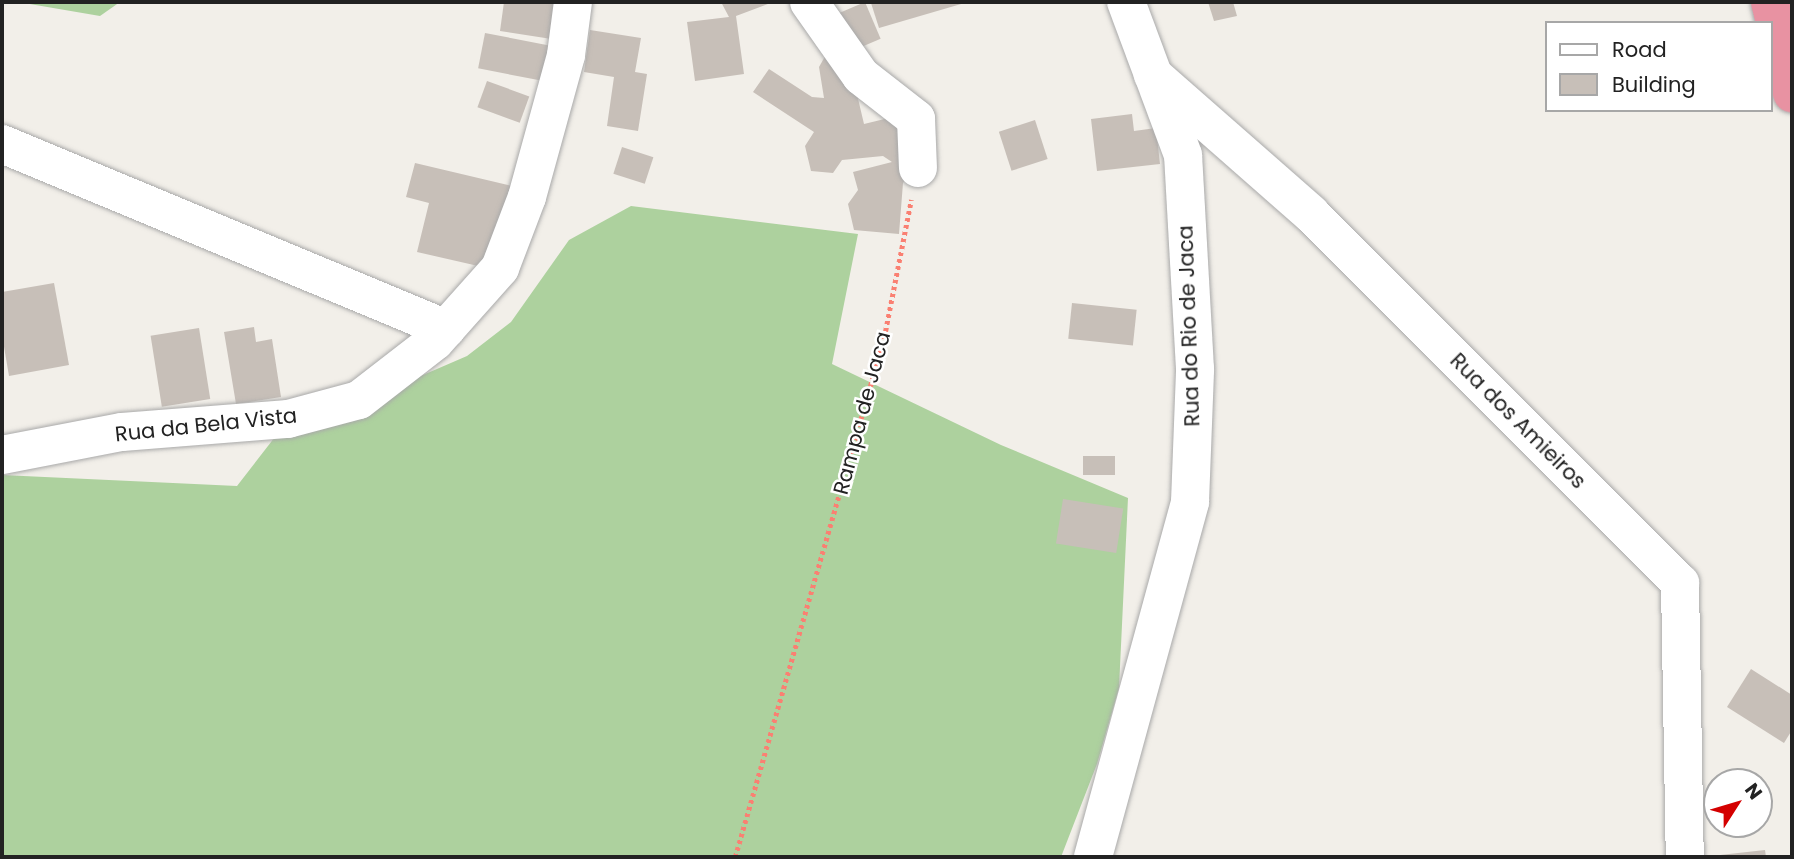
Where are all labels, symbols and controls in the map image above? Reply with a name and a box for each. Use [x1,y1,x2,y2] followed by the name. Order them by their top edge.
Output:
[1546,21,1773,112] legend
[1612,35,1667,64] text: Road
[1612,70,1696,99] text: Building
[1173,225,1205,427] street label: Rua do Rio de Jaca
[828,329,896,497] street label: Rampa de Jaca
[1445,348,1591,494] street label: Rua dos Amieiros
[114,403,298,447] street label: Rua da Bela Vista
[1703,768,1773,838] north arrow
[1738,777,1769,805] text: N

